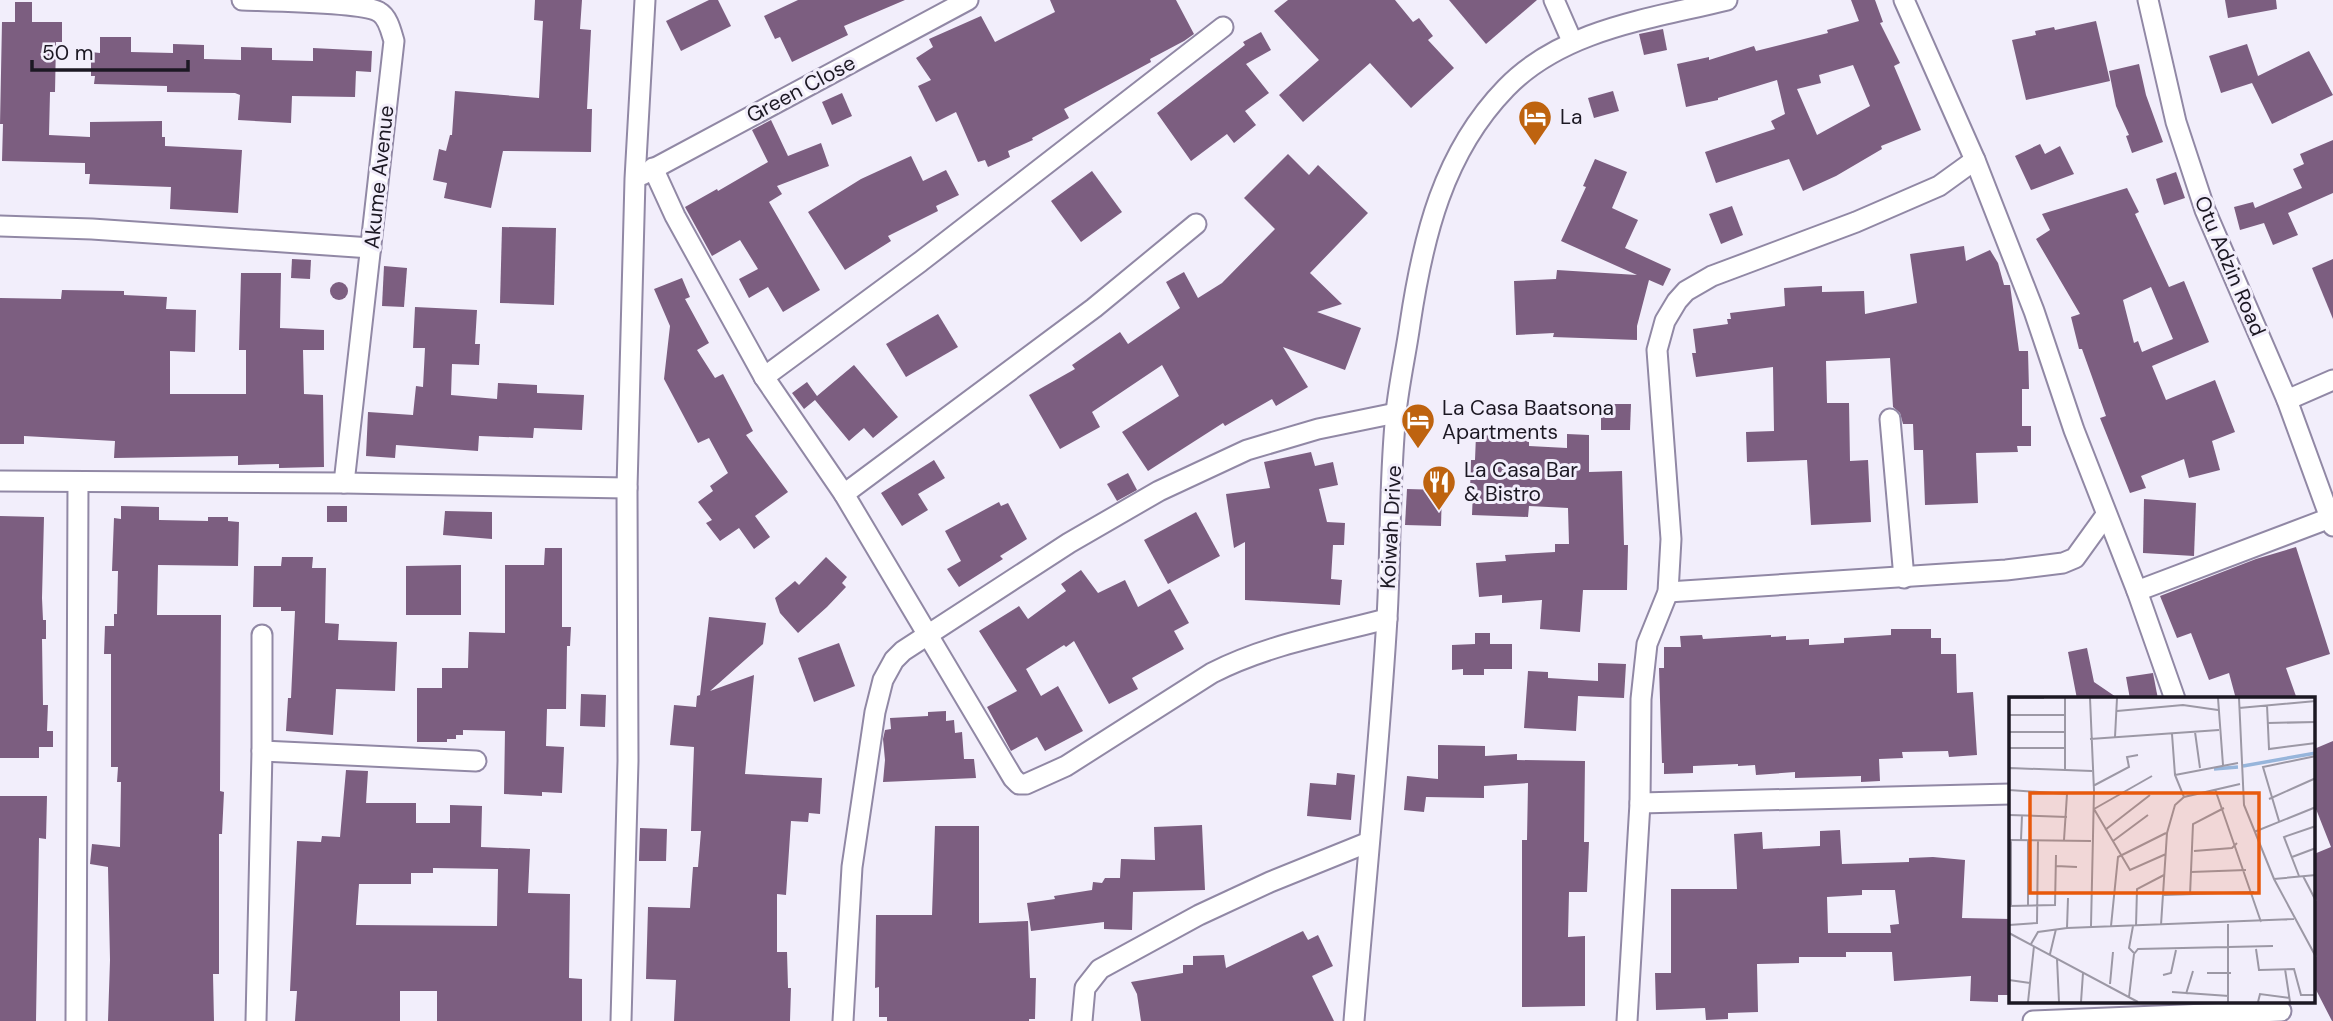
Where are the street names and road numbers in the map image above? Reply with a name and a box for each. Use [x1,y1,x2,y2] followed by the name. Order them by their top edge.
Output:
[742,49,860,129] street label: Green Close
[358,104,400,250] street label: Akume Avenue
[2188,192,2272,340] street label: Otu Adzin Road
[1374,465,1408,589] street label: Koiwah Drive

